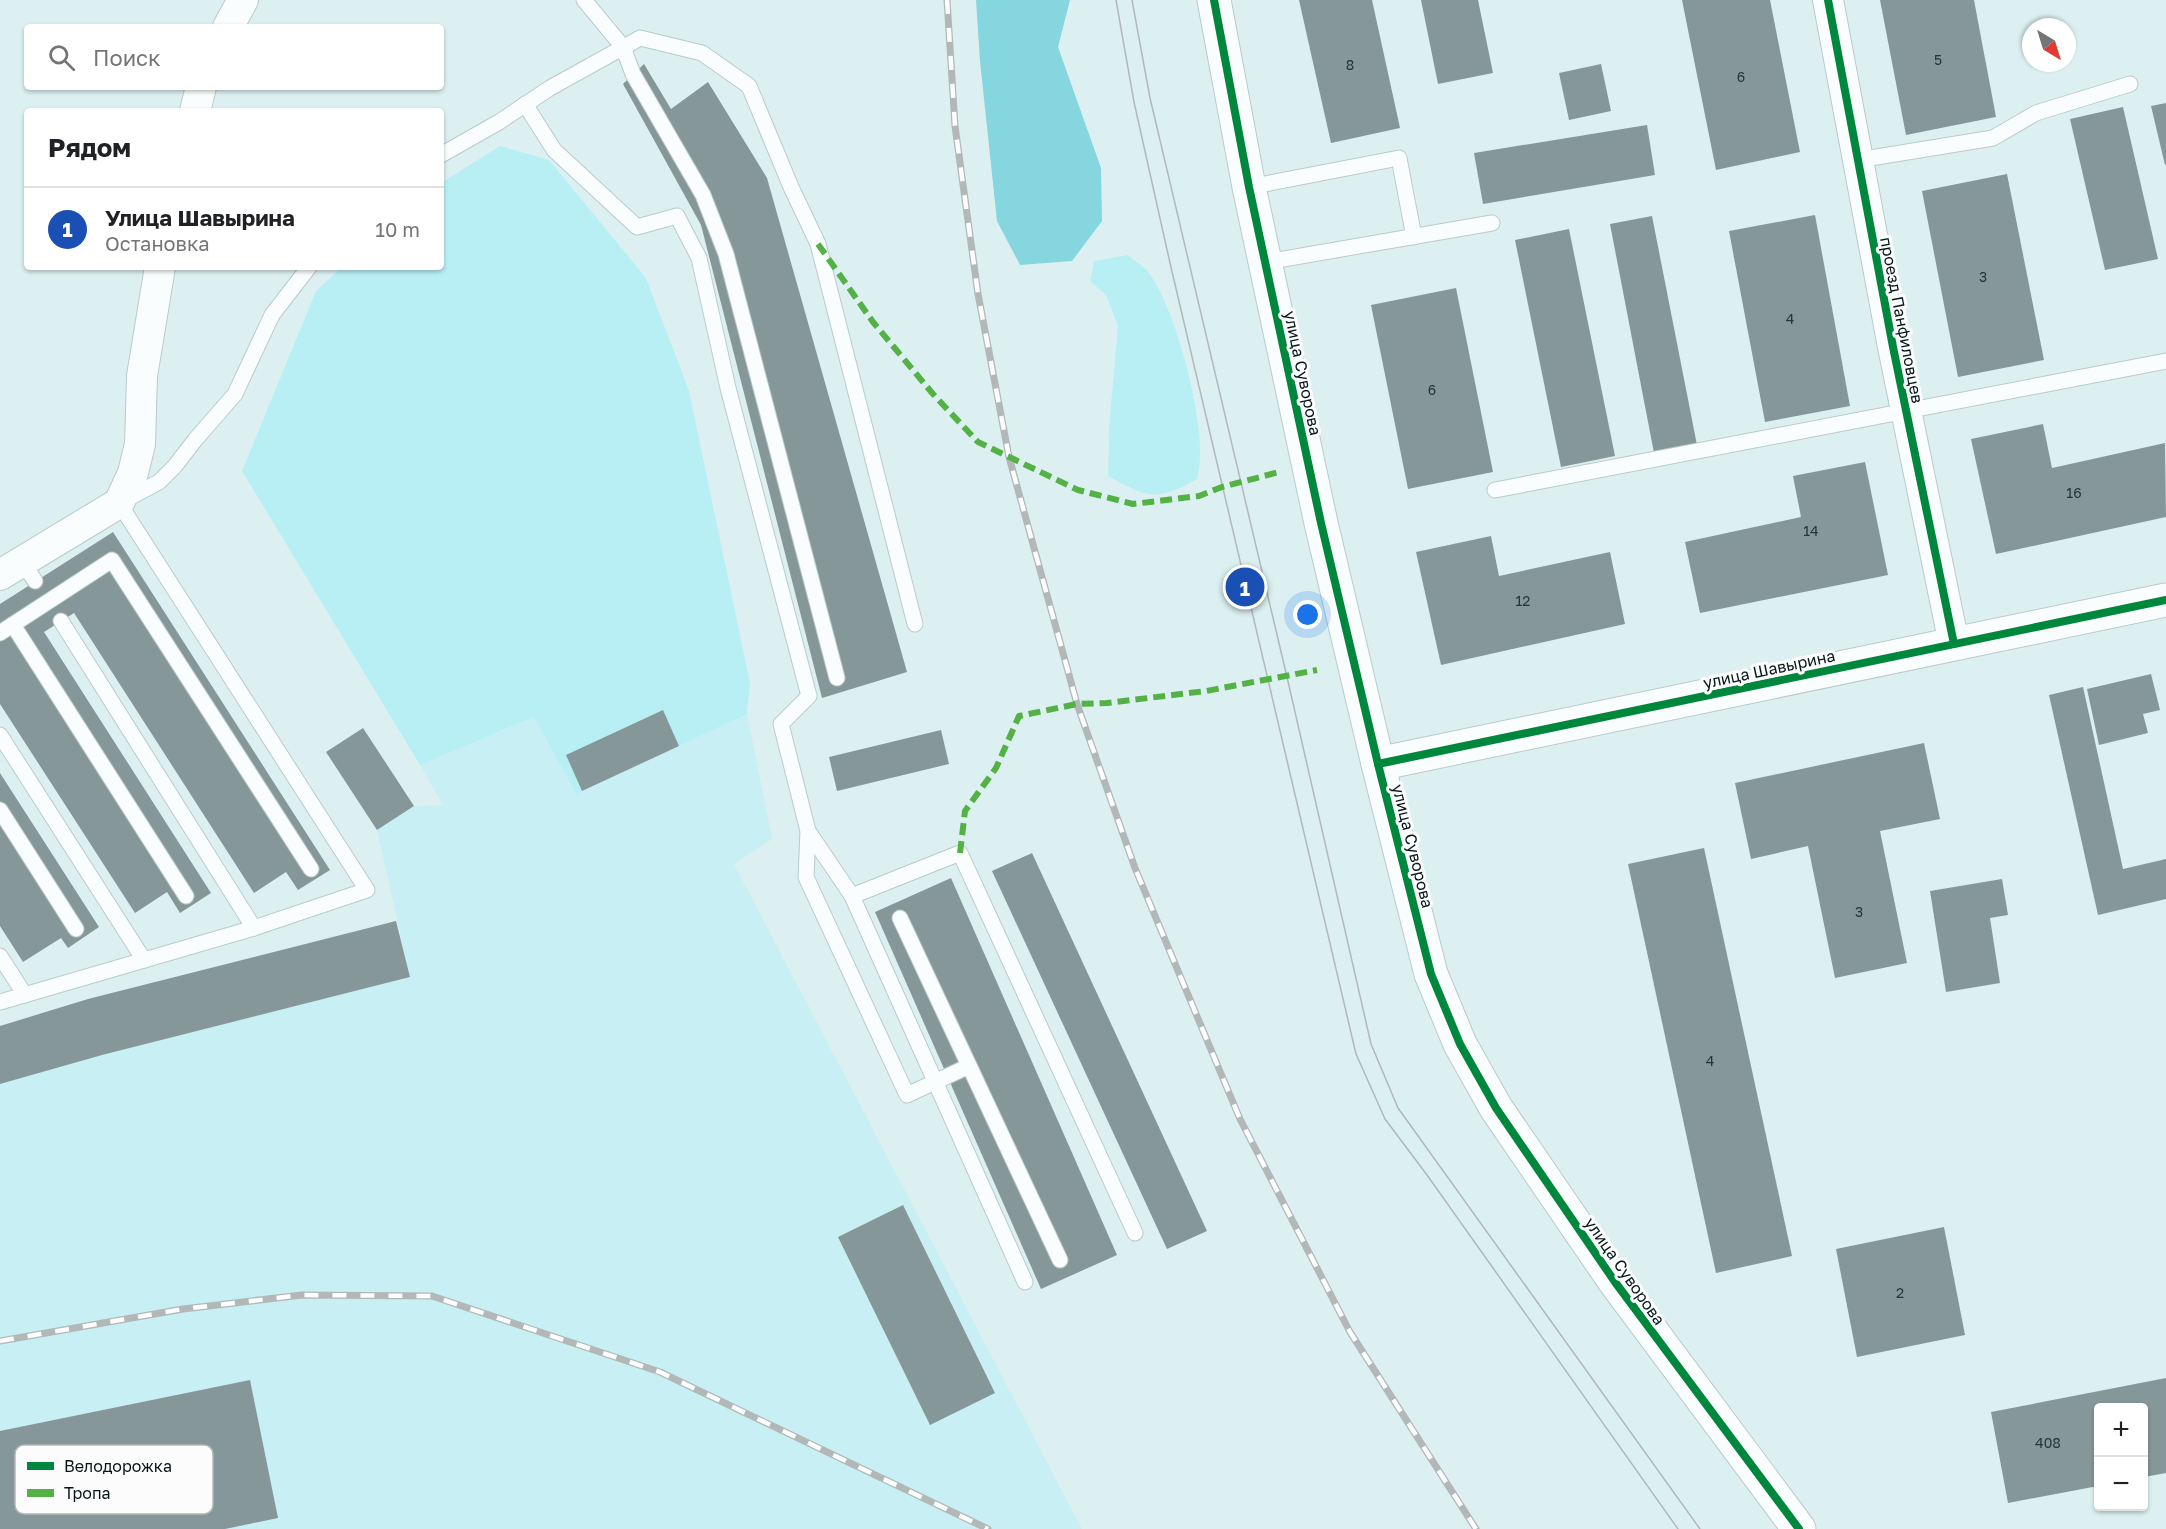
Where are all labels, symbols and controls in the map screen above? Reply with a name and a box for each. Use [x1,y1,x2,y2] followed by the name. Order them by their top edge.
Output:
[2022,18,2076,72] north arrow
[24,24,444,90] search box
[45,41,78,74] icon: search
[93,44,161,71] text: Поиск
[1934,51,1942,68] house number: 5
[1346,56,1354,73] house number: 8
[1737,68,1745,85] house number: 6
[48,132,131,163] text: Рядом
[105,204,295,231] text: Улица Шавырина
[62,217,73,241] text: 1
[375,217,420,241] text: 10 m
[105,231,210,255] text: Остановка
[1876,235,1928,405] street label: проезд Панфиловцев
[1979,268,1987,285] house number: 3
[1280,309,1326,437] street label: улица Суворова
[1786,310,1794,327] house number: 4
[1428,381,1436,398] house number: 6
[2066,484,2082,501] house number: 16
[1803,522,1819,539] house number: 14
[1226,564,1264,610] pin: 1
[1516,592,1530,609] house number: 12
[1293,600,1322,629] your location
[1701,645,1837,693] street label: улица Шавырина
[1388,782,1438,910] street label: улица Суворова
[1855,903,1863,920] house number: 3
[1706,1052,1714,1069] house number: 4
[1580,1213,1670,1329] street label: улица Суворова
[1896,1284,1904,1301] house number: 2
[2094,1403,2148,1511] map controls
[2094,1403,2148,1457] button: +
[2035,1434,2061,1451] house number: 408
[15,1445,213,1514] legend
[64,1456,172,1476] text: Велодорожка
[2094,1457,2148,1511] button: −
[64,1483,111,1503] text: Тропа

